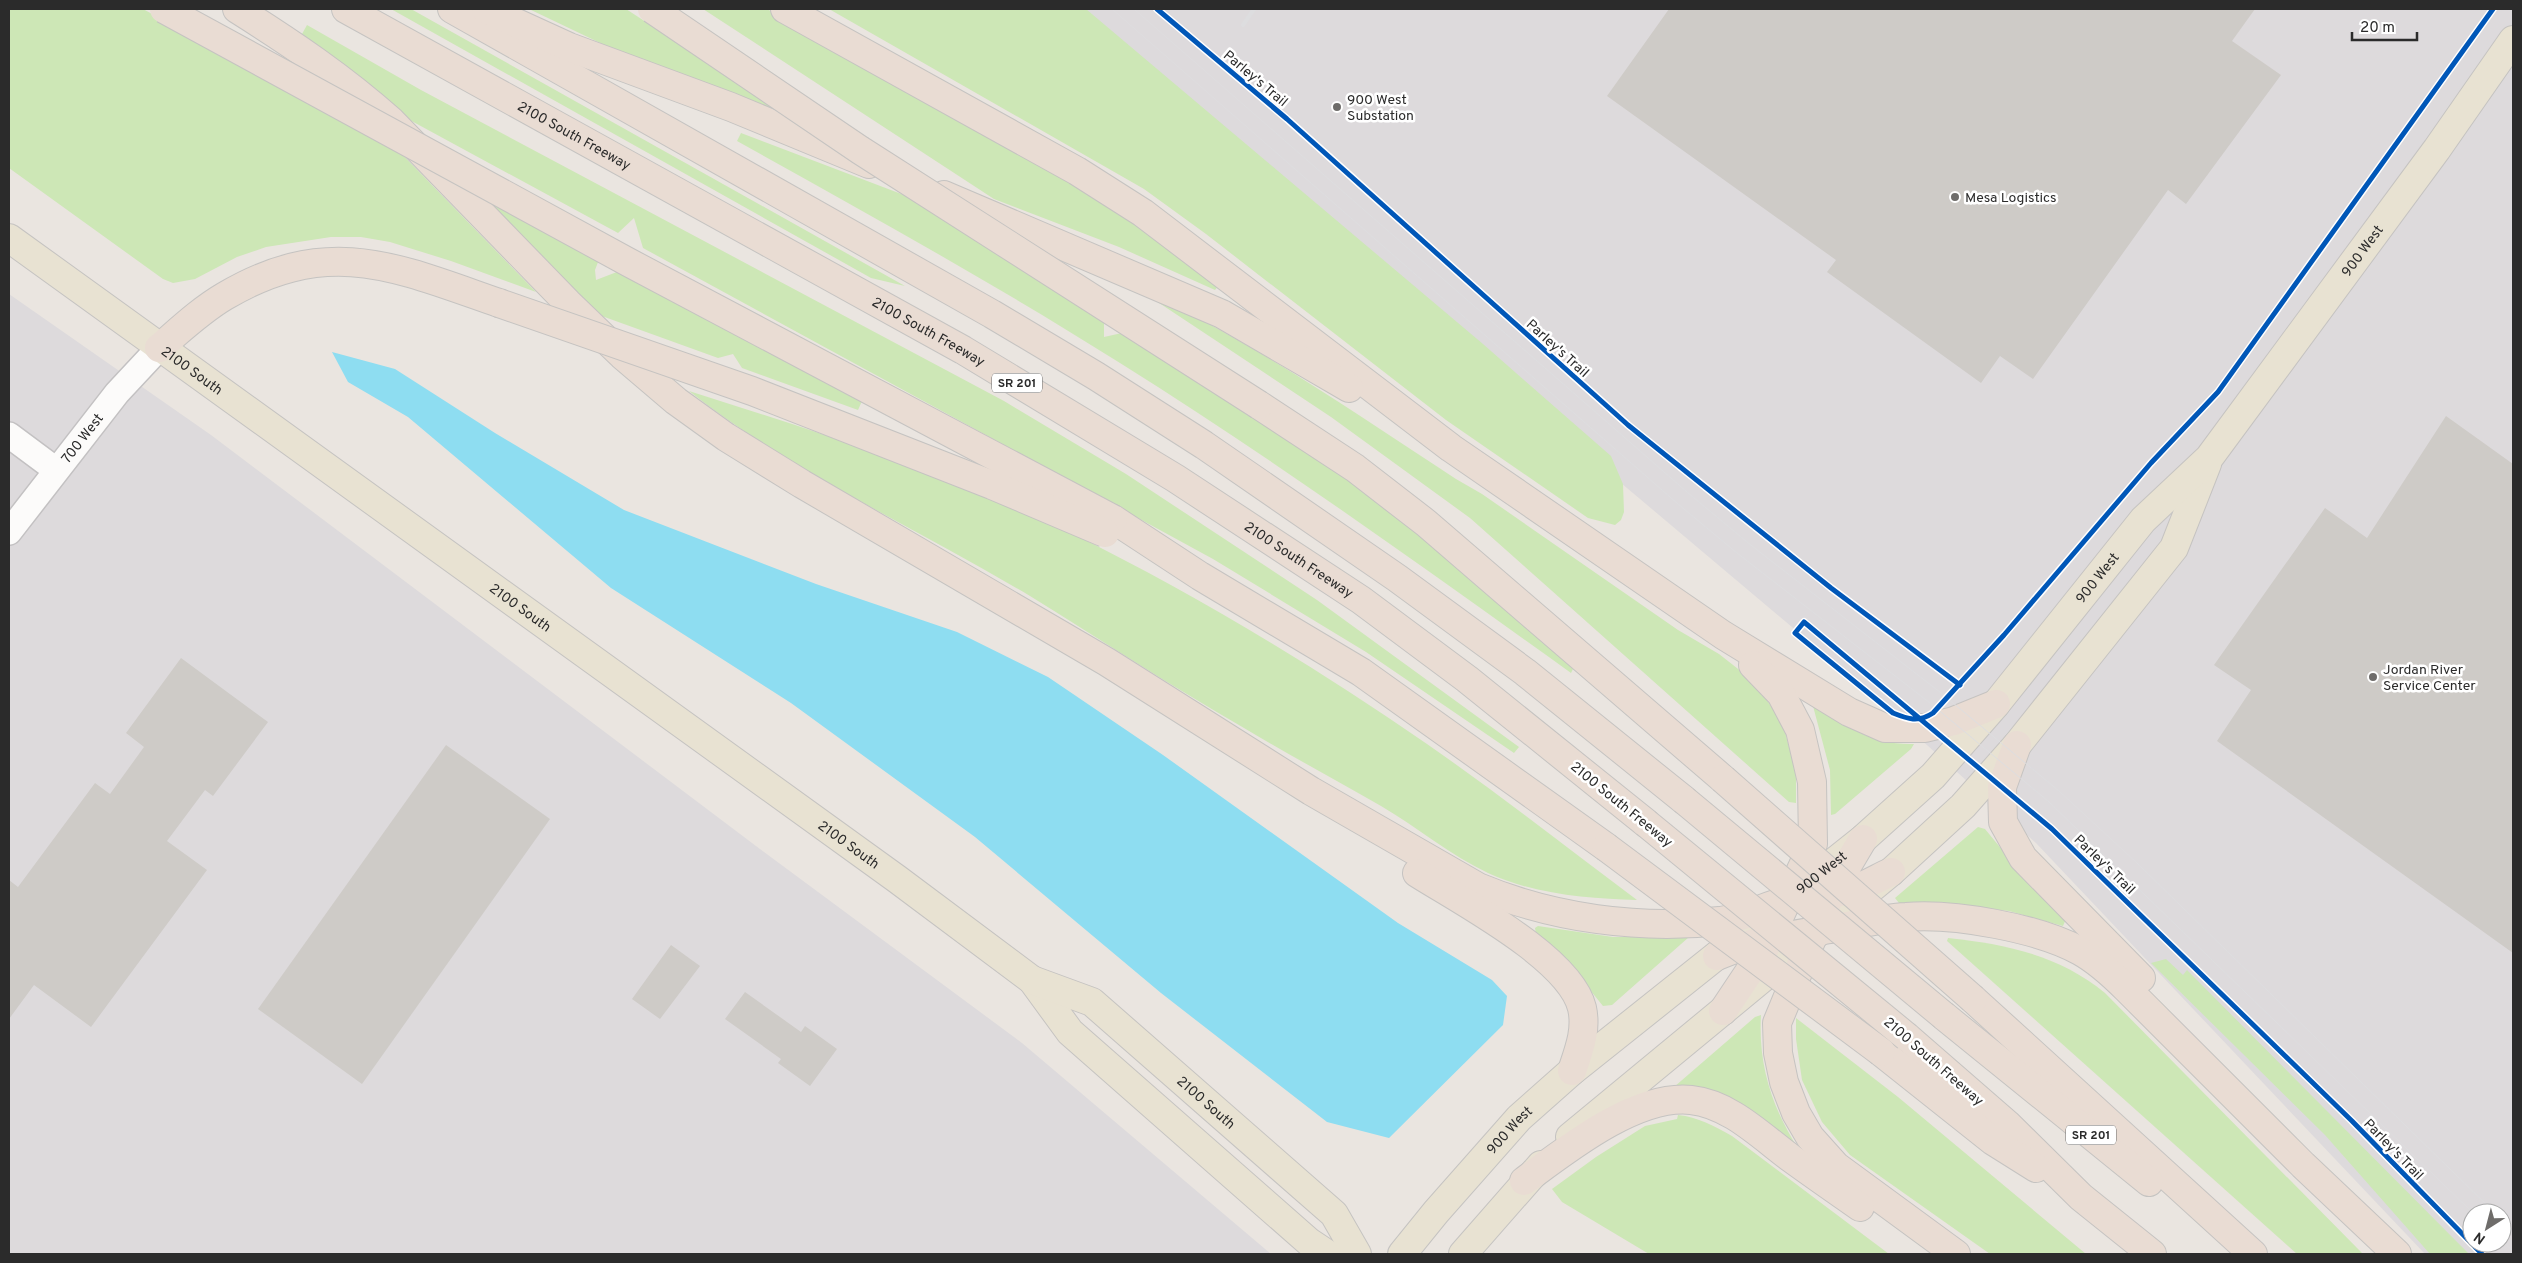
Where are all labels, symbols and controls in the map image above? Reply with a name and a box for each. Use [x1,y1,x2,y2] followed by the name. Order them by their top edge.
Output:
[2352,10,2417,42] scale bar
[2360,19,2395,38] text: 20 m
[1219,47,1291,111] street label: Parley's Trail
[1347,92,1414,125] place label: 900 West Substation
[514,98,633,175] street label: 2100 South Freeway
[1331,101,1343,113] marker: 900 West Substation
[1965,190,2056,207] place label: Mesa Logistics
[1949,191,1961,203] marker: Mesa Logistics
[2339,222,2388,281] street label: 900 West
[869,294,988,371] street label: 2100 South Freeway
[1522,316,1592,382] street label: Parley's Trail
[157,344,225,399] street label: 2100 South
[992,373,1042,392] road number: SR 201
[59,411,108,467] street label: 700 West
[1241,519,1356,603] street label: 2100 South Freeway
[2073,550,2123,607] street label: 900 West
[486,581,554,636] street label: 2100 South
[2383,662,2476,695] place label: Jordan River Service Center
[2367,671,2379,683] marker: Jordan River Service Center
[1566,759,1676,852] street label: 2100 South Freeway
[814,818,882,873] street label: 2100 South
[2070,832,2138,899] street label: Parley's Trail
[1793,848,1851,899] street label: 900 West
[1880,1014,1986,1110] street label: 2100 South Freeway
[1173,1073,1238,1133] street label: 2100 South
[1484,1103,1536,1159] street label: 900 West
[2359,1116,2426,1184] street label: Parley's Trail
[2066,1126,2116,1144] road number: SR 201
[2462,1203,2512,1253] north arrow
[2471,1227,2489,1247] text: N

